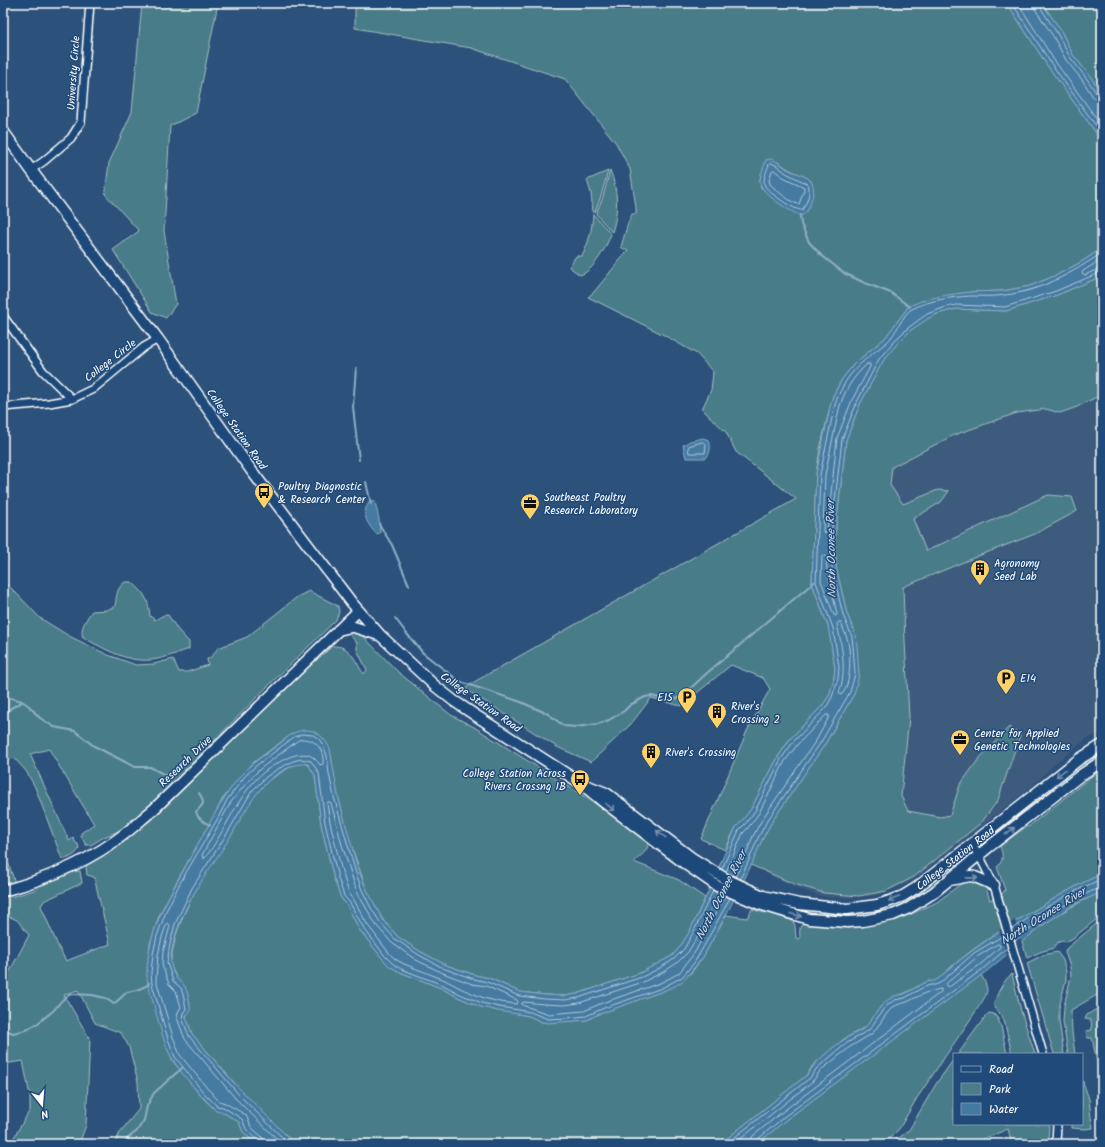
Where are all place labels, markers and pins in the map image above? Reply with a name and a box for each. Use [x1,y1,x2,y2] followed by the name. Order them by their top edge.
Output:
[278,478,367,509] place label: Poultry Diagnostic & Research Center
[253,481,275,509] bus stop icon: Poultry Diagnostic & Research Center
[544,489,639,520] place label: Southeast Poultry Research Laboratory
[519,492,541,520] office icon: Southeast Poultry Research Laboratory
[994,555,1040,586] place label: Agronomy Seed Lab
[969,558,991,586] building icon: Agronomy Seed Lab
[995,667,1017,695] parking icon: E14
[1020,670,1036,688] place label: E14
[676,686,698,714] parking icon: E15
[657,689,674,707] place label: E15
[731,698,780,729] place label: River's Crossing 2
[706,701,728,729] building icon: River's Crossing 2
[974,725,1071,756] place label: Center for Applied Genetic Technologies
[949,728,971,756] office icon: Center for Applied Genetic Technologies
[640,741,662,769] building icon: River's Crossing
[665,744,736,762] place label: River's Crossing
[463,765,566,796] place label: College Station Across Rivers Crossng IB
[569,768,591,796] bus stop icon: College Station Across Rivers Crossng IB

